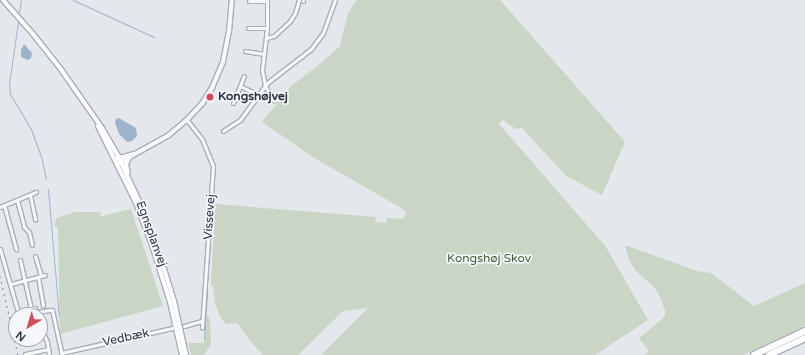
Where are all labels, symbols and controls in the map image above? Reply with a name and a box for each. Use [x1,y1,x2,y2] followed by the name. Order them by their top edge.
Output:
[218,90,288,104] place label: Kongshøjvej
[205,92,215,102] marker: Kongshøjvej
[201,194,219,240] street label: Vissevej
[132,199,170,269] street label: Egnsplanvej
[447,252,531,266] park label: Kongshøj Skov
[8,307,48,347] north arrow
[101,326,151,350] street label: Vedbæk
[13,328,28,344] text: N

